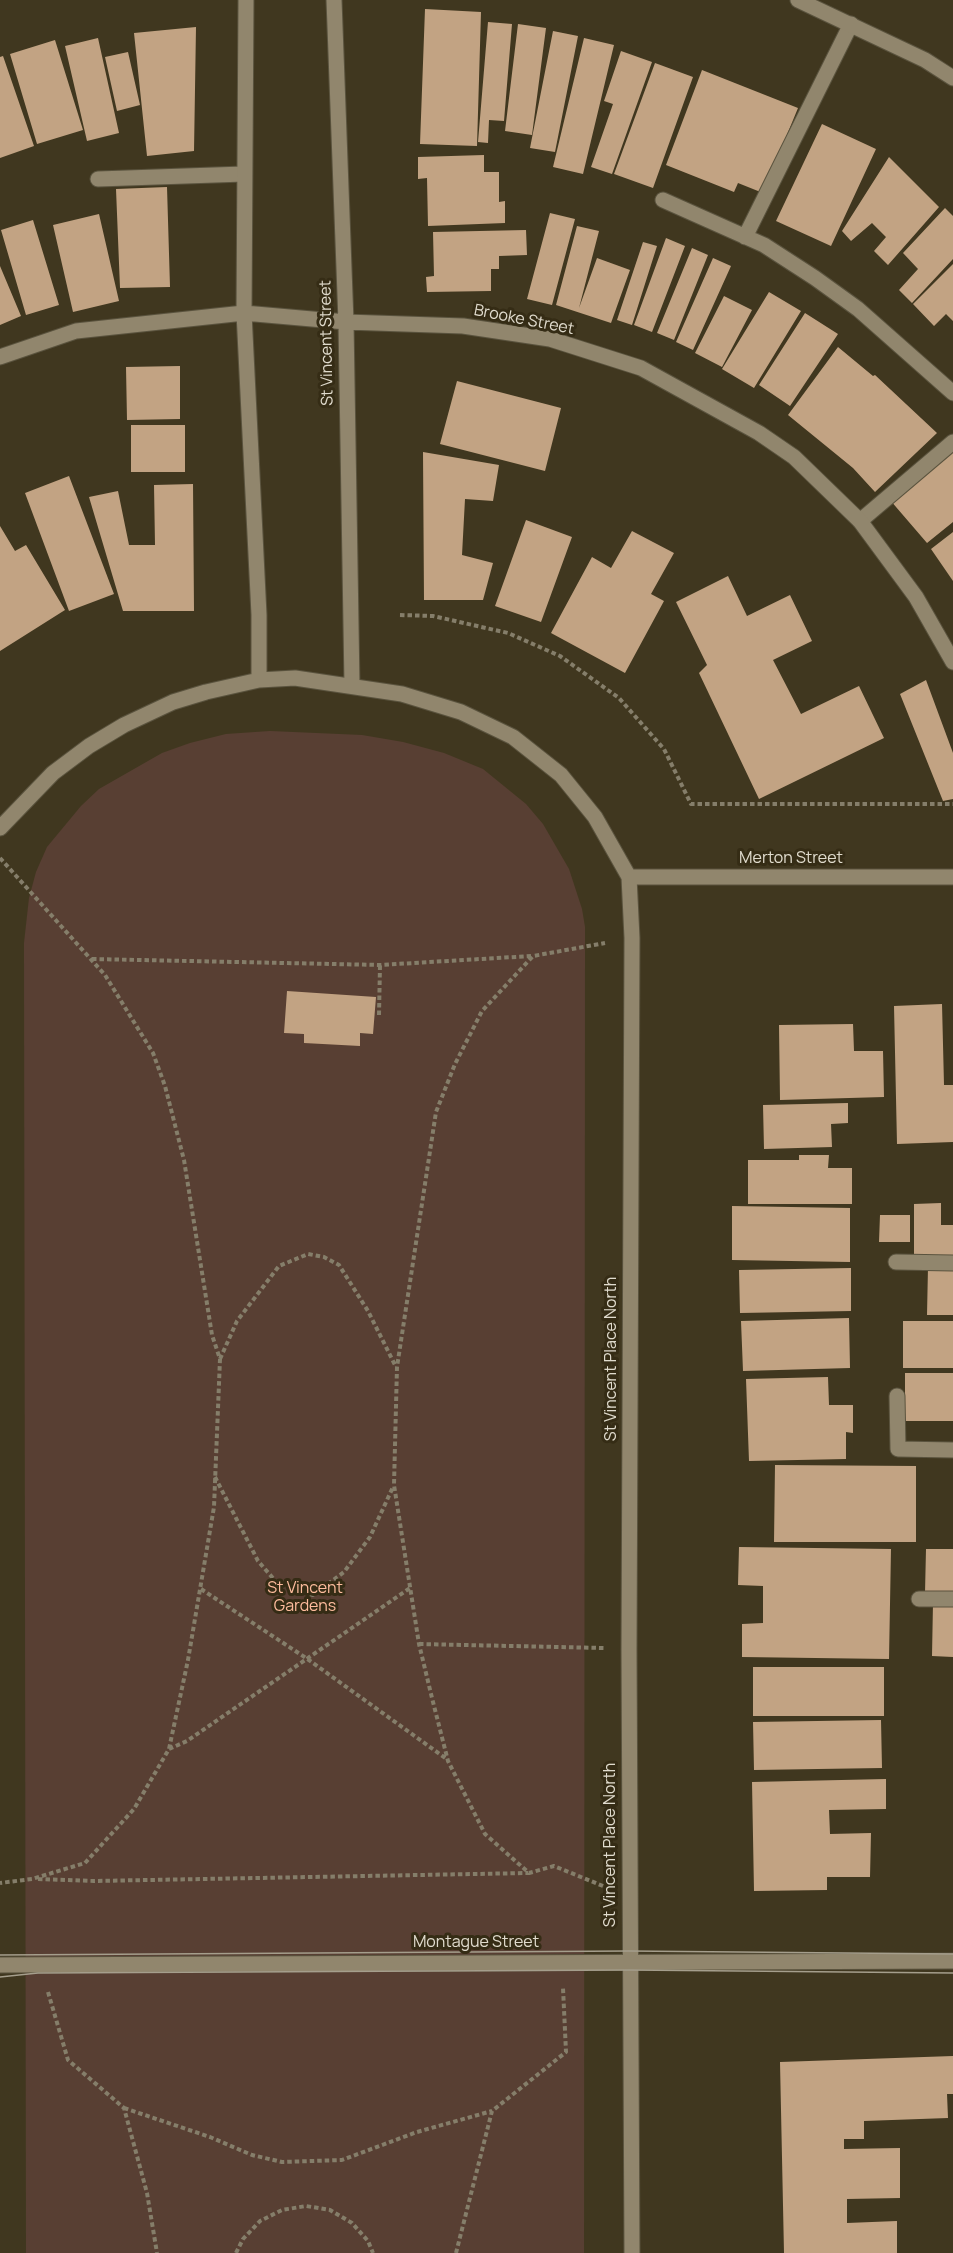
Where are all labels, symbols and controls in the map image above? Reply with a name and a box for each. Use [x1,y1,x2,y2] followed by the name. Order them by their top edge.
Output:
[316,280,338,406] street label: St Vincent Street
[472,301,576,339] street label: Brooke Street
[739,849,843,869] street label: Merton Street
[602,1277,622,1441] street label: St Vincent Place North
[267,1579,343,1617] park label: St Vincent Gardens
[601,1763,621,1927] street label: St Vincent Place North
[413,1933,539,1953] street label: Montague Street

